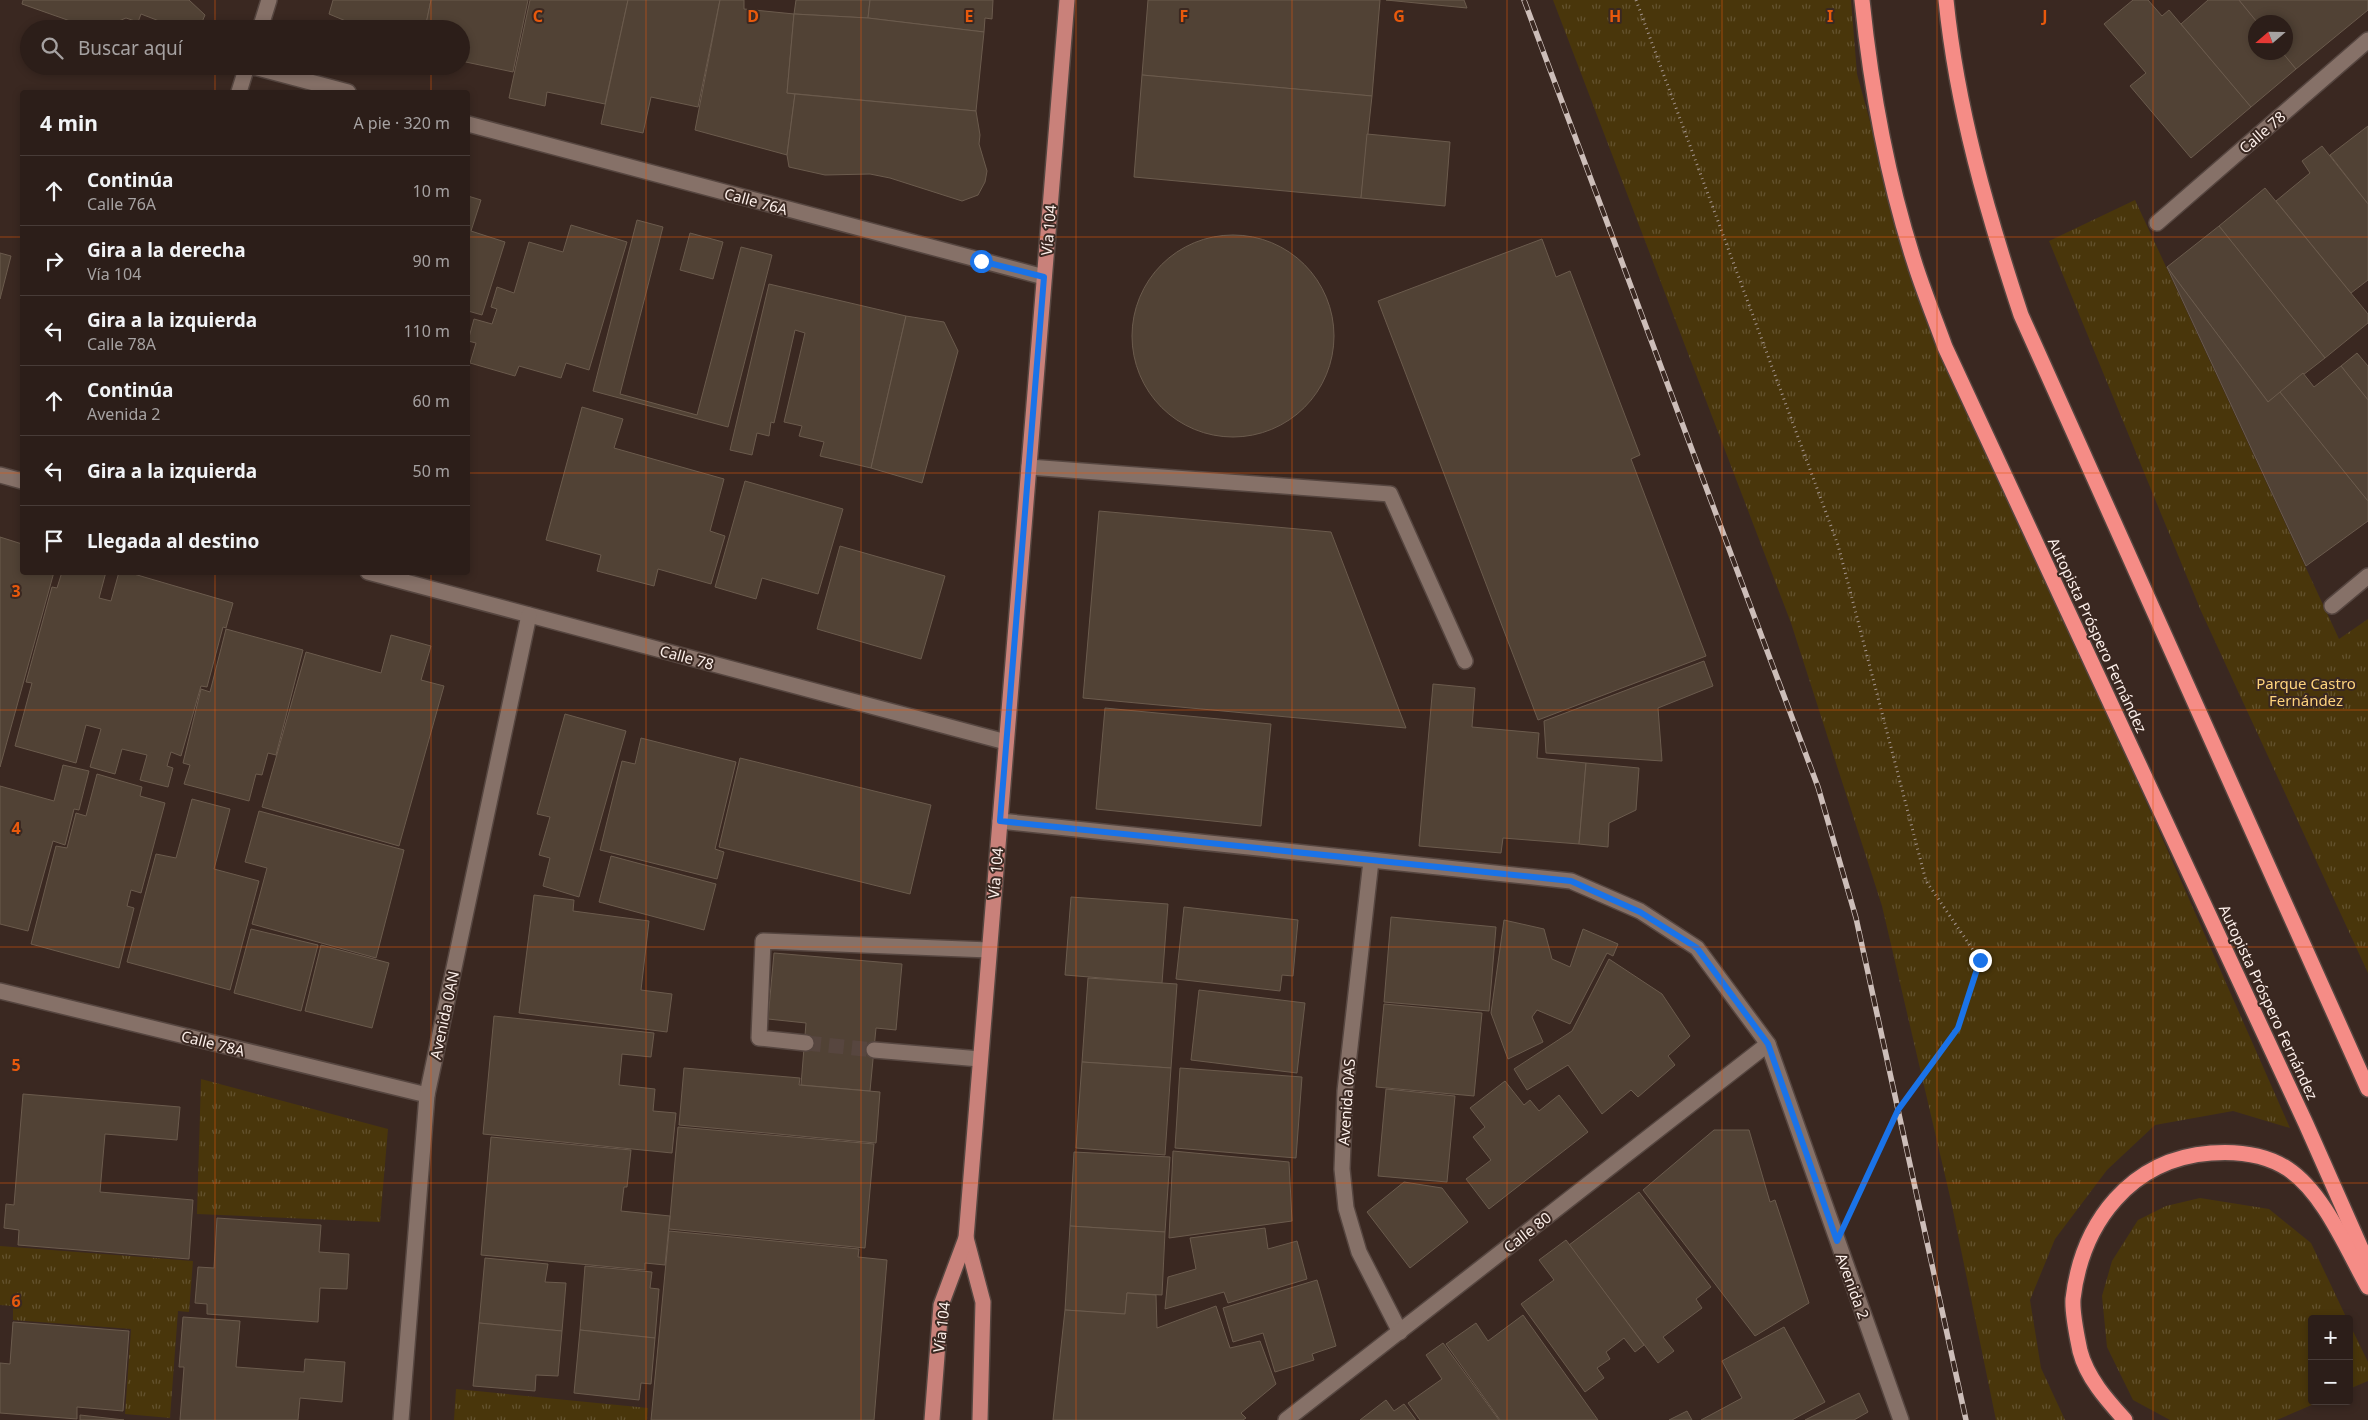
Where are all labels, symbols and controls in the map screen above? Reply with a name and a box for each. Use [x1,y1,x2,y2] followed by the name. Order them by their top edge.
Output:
[533,5,543,27] text: C
[747,5,759,27] text: D
[965,5,974,27] text: E
[1180,5,1188,27] text: F
[1393,5,1405,27] text: G
[1609,5,1621,27] text: H
[1827,5,1833,27] text: I
[2040,5,2048,27] text: J
[2248,15,2293,60] north arrow
[20,20,470,75] search box
[38,34,66,62] icon: search
[78,35,183,61] text: Buscar aquí
[2235,106,2289,158] street label: Calle 78
[40,109,98,137] text: 4 min
[353,112,450,134] text: A pie · 320 m
[87,167,173,193] text: Continúa
[40,177,68,205] icon: ahead
[413,180,450,202] text: 10 m
[722,183,790,219] street label: Calle 76A
[87,193,156,215] text: Calle 76A
[1036,203,1060,256] street label: Vía 104
[87,237,246,263] text: Gira a la derecha
[40,247,68,275] icon: right
[413,250,450,272] text: 90 m
[970,250,993,273] route start
[87,263,141,285] text: Vía 104
[87,307,257,333] text: Gira a la izquierda
[40,317,68,345] icon: left
[403,320,450,342] text: 110 m
[87,333,156,355] text: Calle 78A
[87,377,173,403] text: Continúa
[40,387,68,415] icon: ahead
[413,390,450,412] text: 60 m
[87,403,161,425] text: Avenida 2
[40,457,68,485] icon: left
[87,458,257,484] text: Gira a la izquierda
[413,460,450,482] text: 50 m
[40,527,68,555] icon: arrive
[87,528,259,554] text: Llegada al destino
[2044,534,2152,736] street label: Autopista Próspero Fernández
[11,580,21,602] text: 3
[658,640,716,674] street label: Calle 78
[2256,673,2356,710] park label: Parque Castro Fernández
[11,817,21,839] text: 4
[983,846,1007,899] street label: Vía 104
[2215,901,2323,1103] street label: Autopista Próspero Fernández
[1969,949,1992,972] route end
[425,969,463,1061] street label: Avenida 0AN
[179,1025,247,1061] street label: Calle 78A
[11,1054,21,1076] text: 5
[1333,1058,1359,1146] street label: Avenida 0AS
[1499,1207,1555,1257] street label: Calle 80
[1832,1250,1874,1322] street label: Avenida 2
[11,1290,21,1312] text: 6
[928,1300,954,1353] street label: Vía 104
[2308,1315,2353,1405] map controls
[2308,1315,2353,1360] button: +
[2308,1360,2353,1405] button: −

